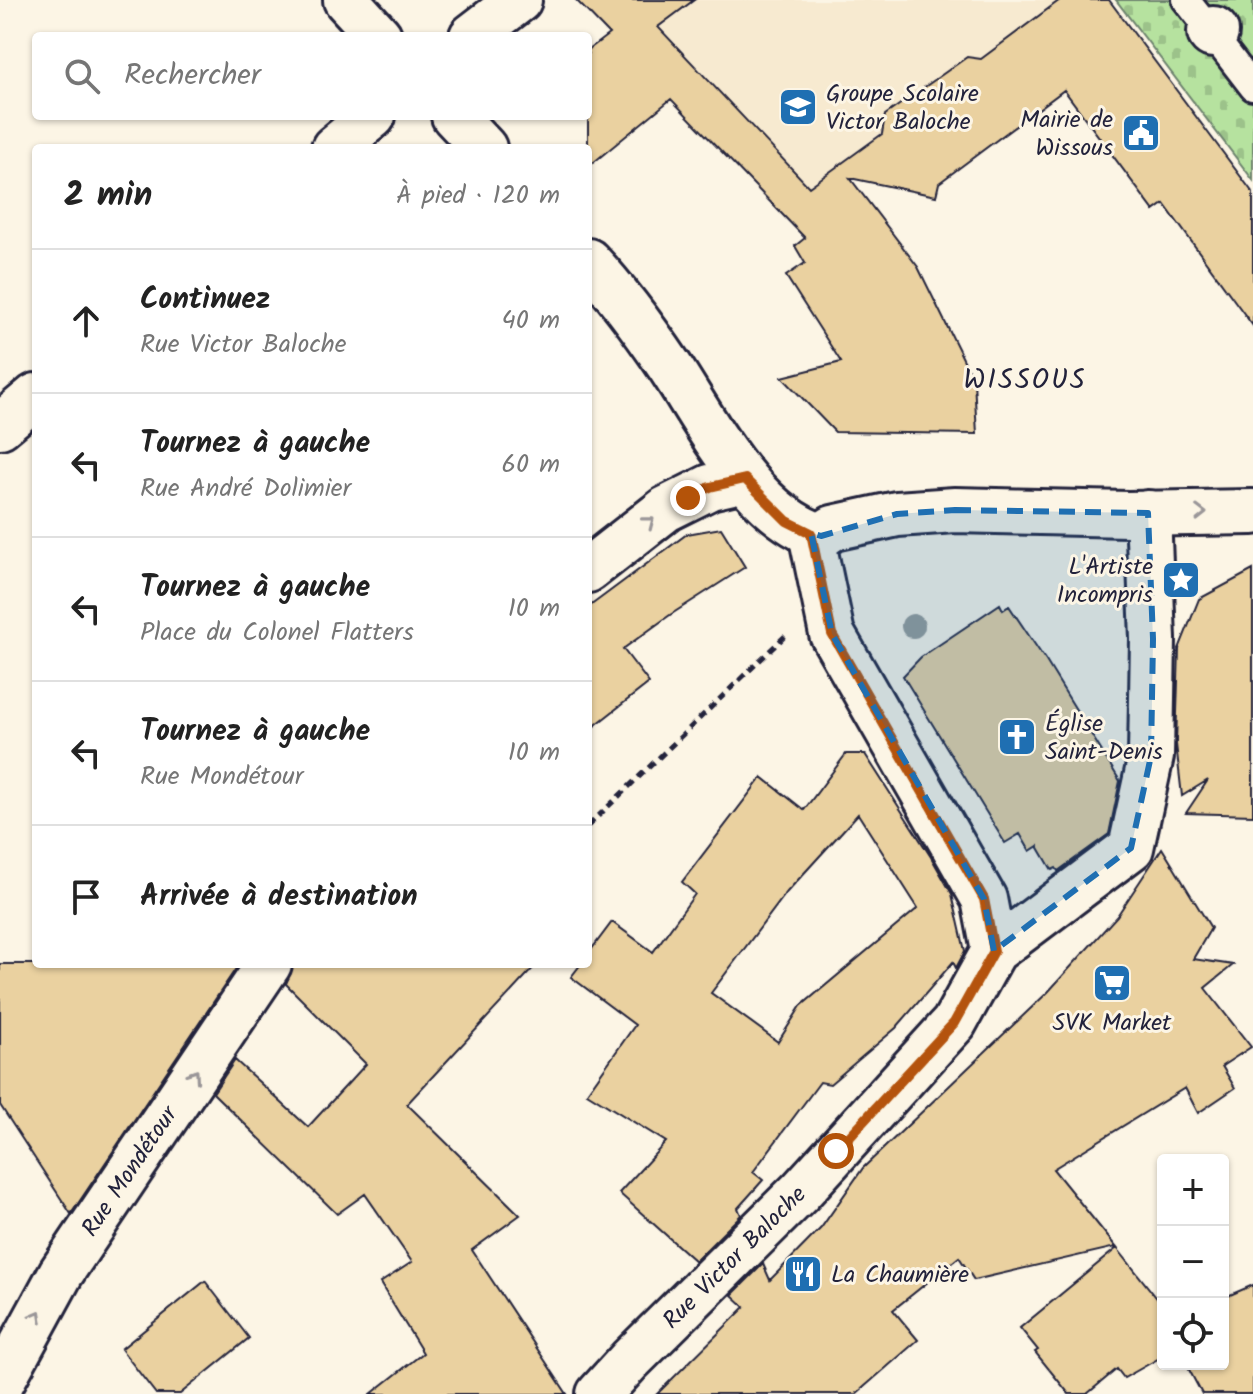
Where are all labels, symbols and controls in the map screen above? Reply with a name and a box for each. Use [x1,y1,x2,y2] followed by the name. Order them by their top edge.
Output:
[32,32,592,120] search box
[124,52,261,100] text: Rechercher
[60,54,104,98] icon: search
[826,75,979,142] place label: Groupe Scolaire Victor Baloche
[777,86,819,128] school or university icon: Groupe Scolaire Victor Baloche
[1020,101,1113,168] place label: Mairie de Wissous
[1120,112,1162,154] public building icon: Mairie de Wissous
[64,169,152,223] text: 2 min
[396,175,560,217] text: À pied · 120 m
[140,276,270,324] text: Continuez
[64,299,108,343] icon: ahead
[502,300,560,342] text: 40 m
[140,324,346,366] text: Rue Victor Baloche
[963,358,1087,403] district label: WISSOUS
[140,420,370,468] text: Tournez à gauche
[64,443,108,487] icon: left
[501,444,560,486] text: 60 m
[140,468,351,510] text: Rue André Dolimier
[670,480,706,516] route end
[1195,504,1208,522] one-way arrow
[640,517,654,532] one-way arrow
[1057,548,1153,615] place label: L'Artiste Incompris
[1160,559,1202,601] place icon: L'Artiste Incompris
[140,564,370,612] text: Tournez à gauche
[64,587,108,631] icon: left
[508,588,560,630] text: 10 m
[140,612,414,654] text: Place du Colonel Flatters
[1045,705,1163,772] place label: Église Saint-Denis
[140,708,370,756] text: Tournez à gauche
[996,716,1038,758] church icon: Église Saint-Denis
[64,731,108,775] icon: left
[508,732,560,774] text: 10 m
[140,756,303,798] text: Rue Mondétour
[140,873,418,921] text: Arrivée à destination
[64,875,108,919] icon: arrive
[1091,962,1133,1004] supermarket icon: SVK Market
[1053,1004,1172,1043] place label: SVK Market
[184,1069,199,1083] one-way arrow
[72,1097,190,1245] street label: Rue Mondétour
[818,1133,854,1169] route start
[1157,1154,1229,1370] map controls
[1157,1154,1229,1226] button: +
[654,1177,816,1339] street label: Rue Victor Baloche
[1157,1226,1229,1298] button: −
[782,1253,824,1295] restaurant icon: La Chaumière
[831,1256,969,1295] place label: La Chaumière
[1157,1298,1229,1370] button: locate
[28,1310,43,1324] one-way arrow

